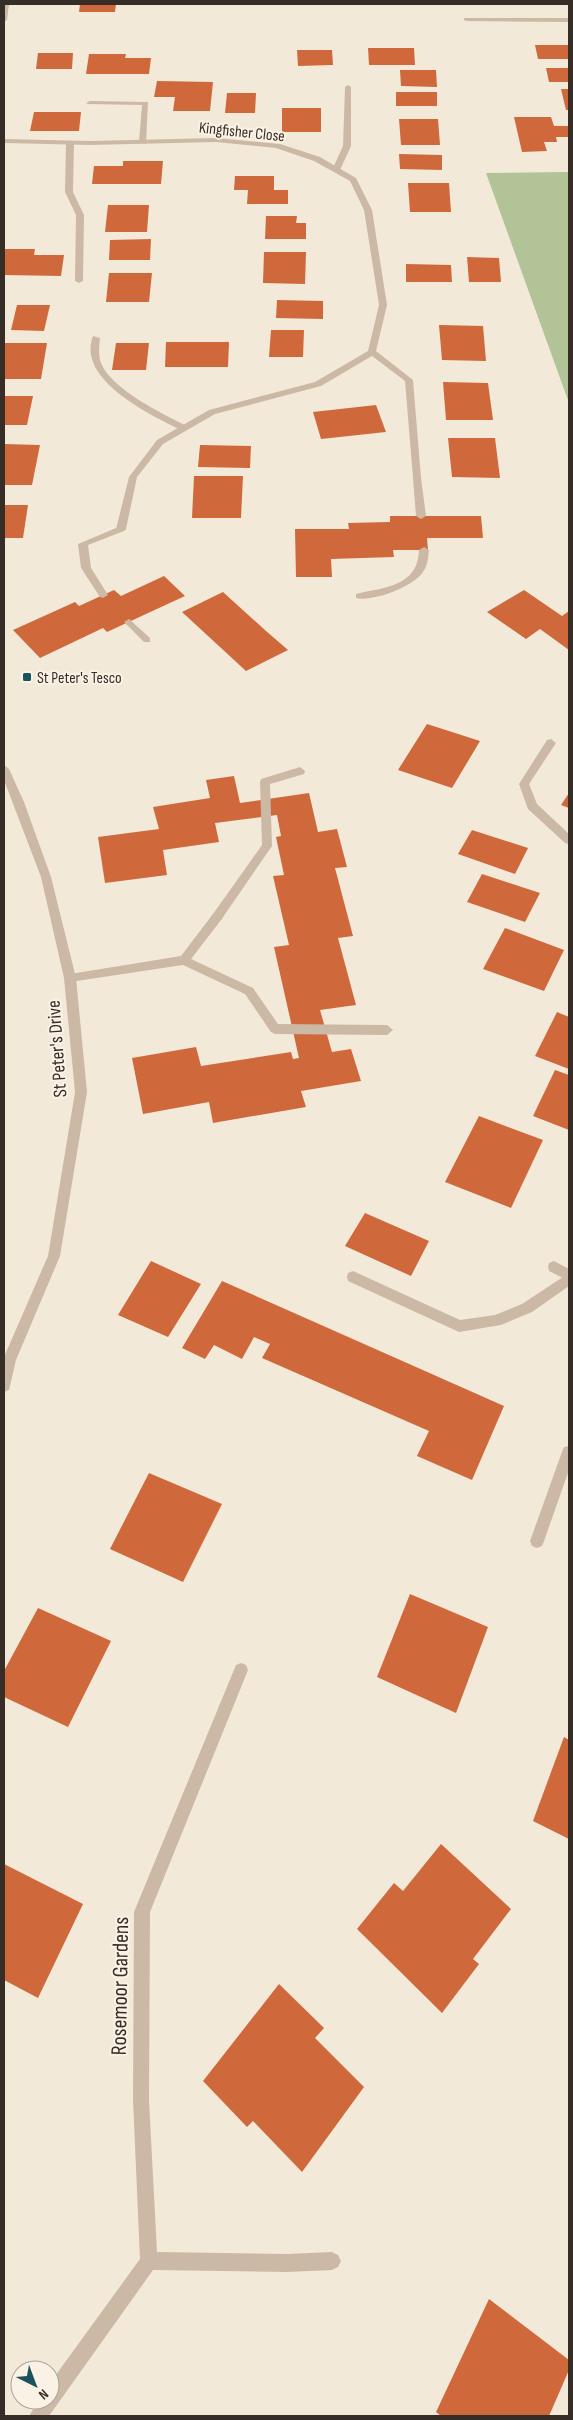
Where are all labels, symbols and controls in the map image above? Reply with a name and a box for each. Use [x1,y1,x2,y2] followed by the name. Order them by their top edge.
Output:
[198,119,286,146] street label: Kingfisher Close
[37,669,122,688] place label: St Peter's Tesco
[21,671,33,683] marker: St Peter's Tesco
[43,1000,72,1098] street label: St Peter's Drive
[106,1916,135,2056] street label: Rosemoor Gardens
[10,2360,60,2410] north arrow
[35,2385,52,2403] text: N

